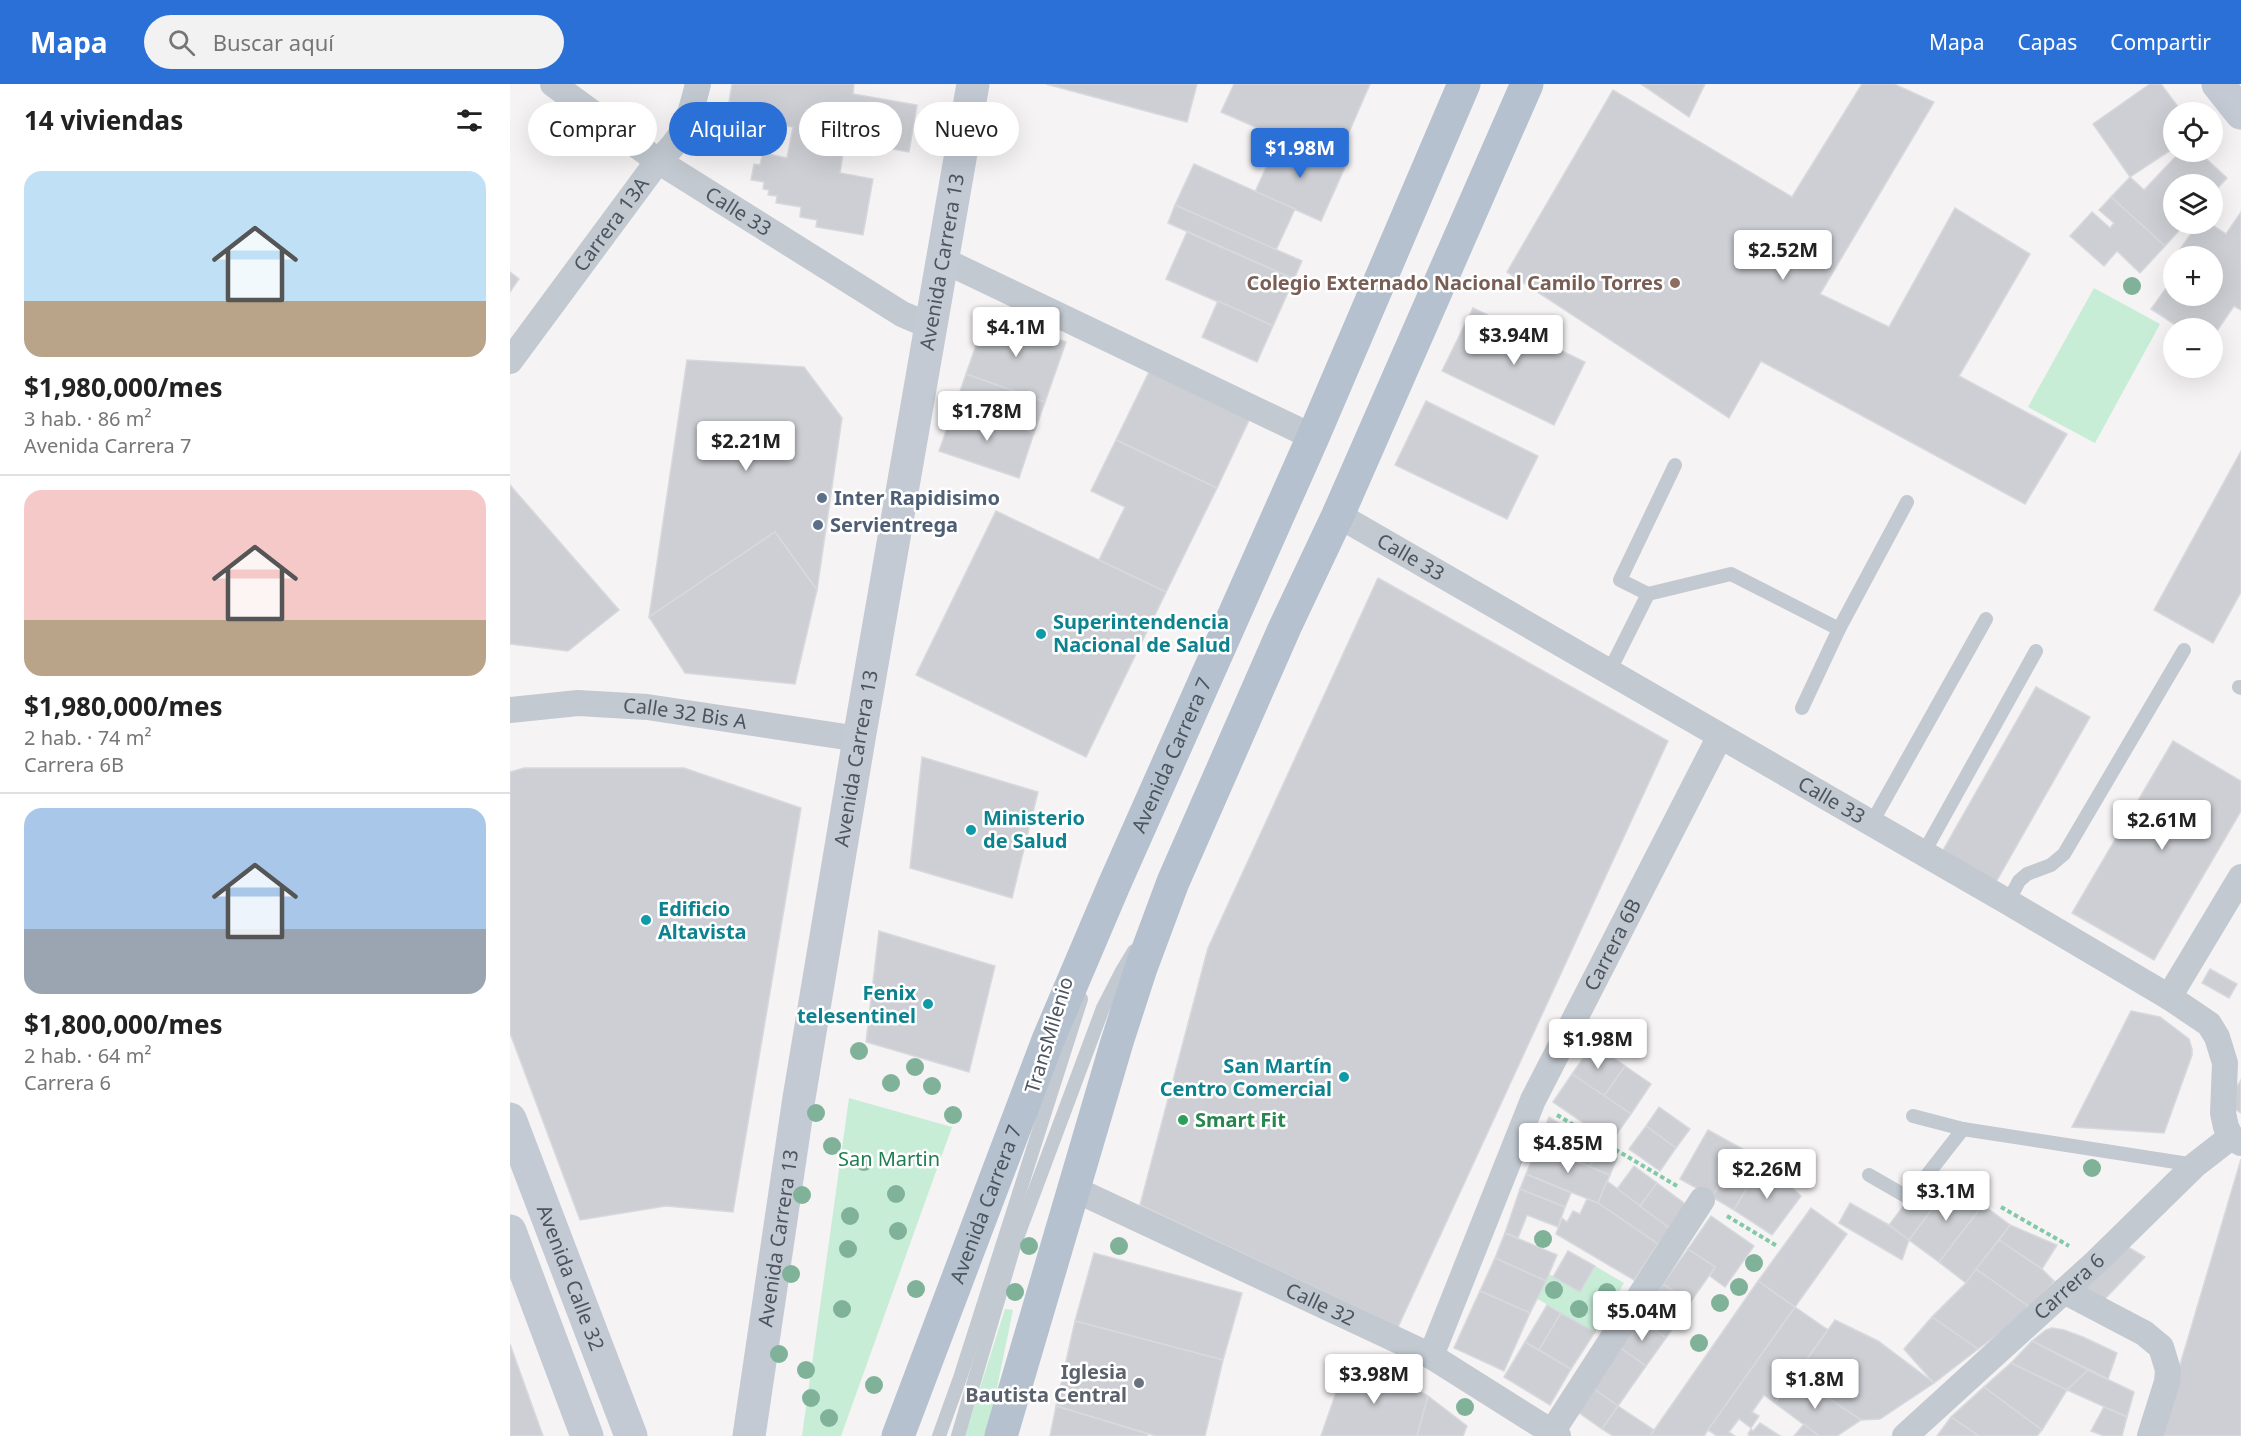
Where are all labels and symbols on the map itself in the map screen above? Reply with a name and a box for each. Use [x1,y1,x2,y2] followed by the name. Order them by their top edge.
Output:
[1251,128,1349,179] pin: $1.98M
[567,171,655,277] street label: Carrera 13A
[913,171,970,352] street label: Avenida Carrera 13
[700,180,777,242] street label: Calle 33
[1734,230,1832,281] pin: $2.52M
[1247,269,1663,296] place label: Colegio Externado Nacional Camilo Torres
[1668,276,1682,290] marker: Colegio Externado Nacional Camilo Torres
[974,307,1058,358] pin: $4.1M
[1465,315,1563,366] pin: $3.94M
[938,391,1036,442] pin: $1.78M
[697,421,795,472] pin: $2.21M
[834,484,1000,511] place label: Inter Rapidisimo
[815,491,829,505] marker: Inter Rapidisimo
[830,511,958,538] place label: Servientrega
[811,518,825,532] marker: Servientrega
[1372,526,1450,587] street label: Calle 33
[1053,608,1231,658] place label: Superintendencia Nacional de Salud
[1034,627,1048,641] marker: Superintendencia Nacional de Salud
[827,668,884,849] street label: Avenida Carrera 13
[1125,673,1218,837] street label: Avenida Carrera 7
[623,692,749,735] street label: Calle 32 Bis A
[1793,770,1870,830] street label: Calle 33
[2113,800,2211,851] pin: $2.61M
[983,804,1085,854] place label: Ministerio de Salud
[964,823,978,837] marker: Ministerio de Salud
[1577,894,1647,995] street label: Carrera 6B
[658,895,747,945] place label: Edificio Altavista
[639,913,653,927] marker: Edificio Altavista
[1018,973,1079,1096] street label: TransMilenio
[797,979,916,1029] place label: Fenix telesentinel
[921,997,935,1011] marker: Fenix telesentinel
[1549,1019,1647,1070] pin: $1.98M
[1160,1052,1332,1102] place label: San Martín Centro Comercial
[1337,1070,1351,1084] marker: San Martín Centro Comercial
[1195,1106,1286,1133] place label: Smart Fit
[1176,1113,1190,1127] marker: Smart Fit
[943,1121,1028,1287] street label: Avenida Carrera 7
[1519,1123,1617,1174] pin: $4.85M
[838,1145,940,1172] park label: San Martin
[751,1148,804,1329] street label: Avenida Carrera 13
[1718,1149,1816,1200] pin: $2.26M
[1904,1171,1988,1222] pin: $3.1M
[531,1201,611,1354] street label: Avenida Calle 32
[2028,1247,2110,1325] street label: Carrera 6
[1282,1276,1360,1332] street label: Calle 32
[1593,1291,1691,1342] pin: $5.04M
[1325,1354,1423,1405] pin: $3.98M
[965,1358,1127,1408] place label: Iglesia Bautista Central
[1773,1359,1857,1410] pin: $1.8M
[1132,1376,1146,1390] marker: Iglesia Bautista Central

